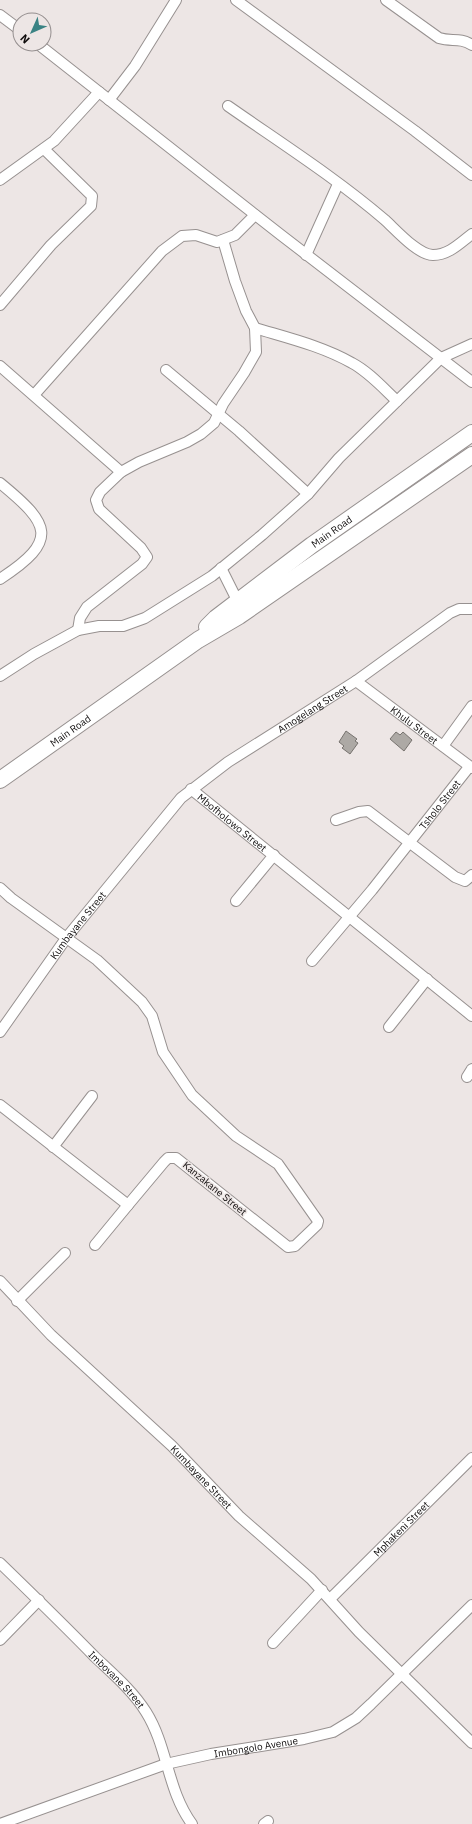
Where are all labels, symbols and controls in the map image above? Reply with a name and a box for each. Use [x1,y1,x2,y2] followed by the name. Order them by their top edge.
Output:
[12,12,52,52] north arrow
[17,31,33,47] text: N
[309,513,355,551] street label: Main Road
[275,682,350,736] street label: Amogelang Street
[388,703,441,747] street label: Khulu Street
[48,712,93,750] street label: Main Road
[416,777,464,832] street label: Tsholo Street
[195,791,270,855] street label: Mbofholowo Street
[47,889,109,962] street label: Kumbayane Street
[180,1159,250,1219] street label: Kanzakane Street
[168,1443,235,1512] street label: Kumbayane Street
[371,1498,432,1559] street label: Mphakeni Street
[86,1648,148,1711] street label: Imbovane Street
[213,1734,299,1760] street label: Imbongolo Avenue

